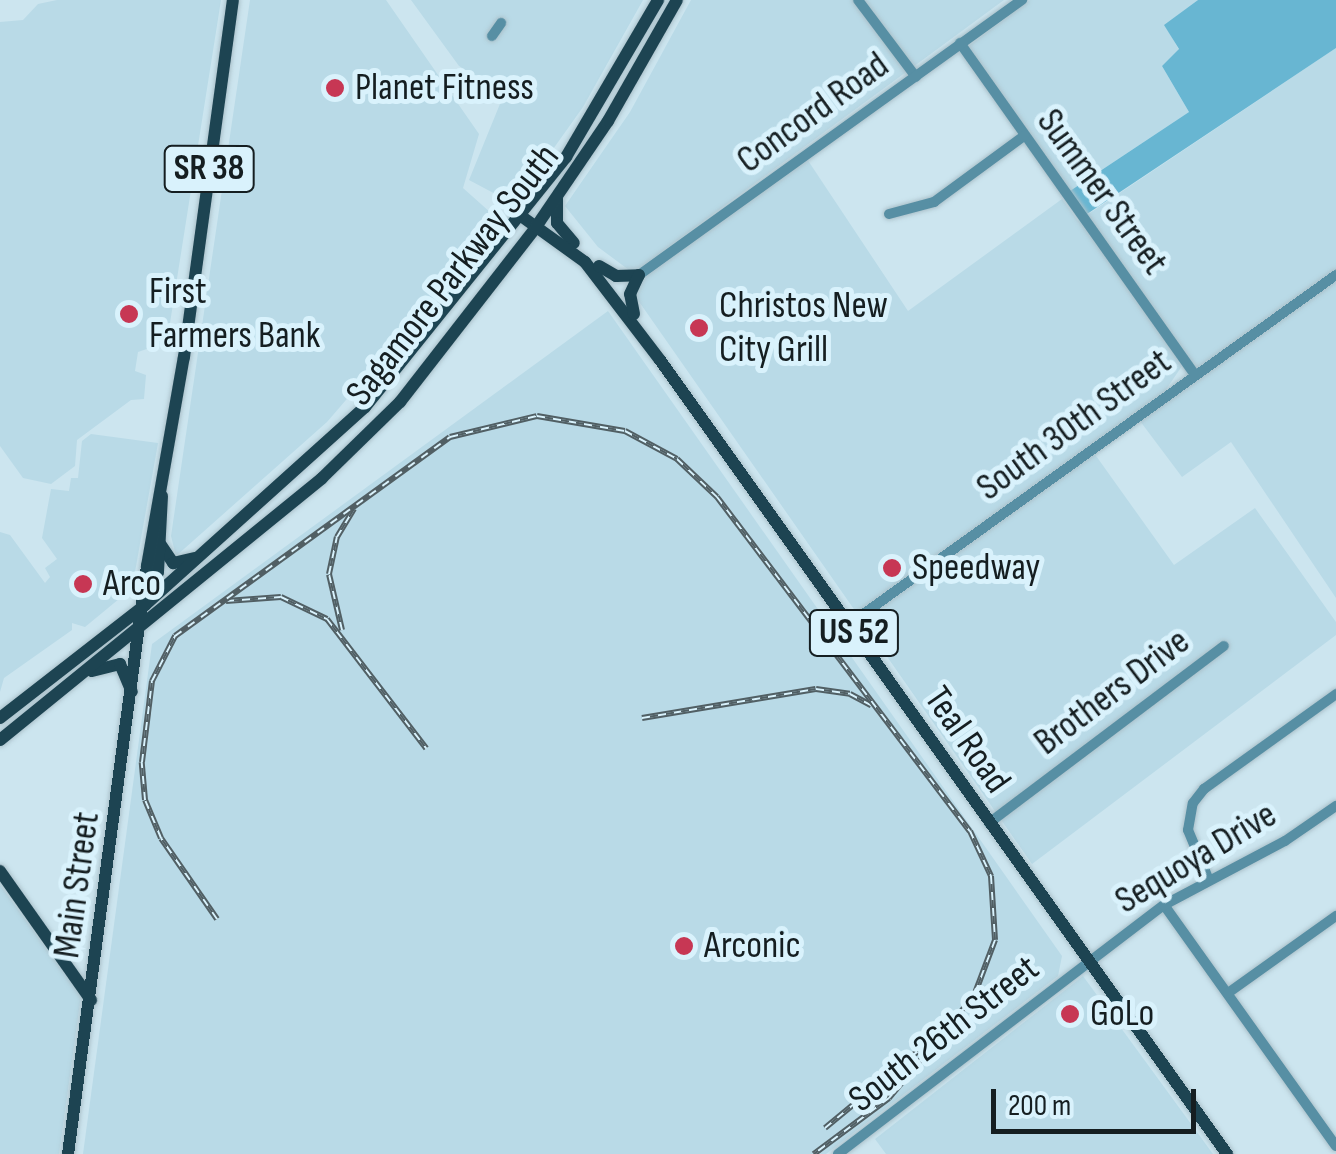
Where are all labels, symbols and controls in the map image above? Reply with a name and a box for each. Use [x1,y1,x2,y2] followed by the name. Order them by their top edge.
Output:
[728,43,898,183] street label: Concord Road
[355,65,534,111] place label: Planet Fitness
[324,77,346,99] marker: Planet Fitness
[1027,100,1177,284] street label: Summer Street
[337,135,569,415] street label: Sagamore Parkway South
[162,139,256,199] road number: SR 38
[149,269,320,358] place label: First Farmers Bank
[719,283,888,372] place label: Christos New City Grill
[118,303,140,325] marker: First Farmers Bank
[688,317,710,339] marker: Christos New City Grill
[968,339,1180,511] street label: South 30th Street
[912,545,1040,591] place label: Speedway
[881,557,903,579] marker: Speedway
[103,561,161,607] place label: Arco
[72,573,94,595] marker: Arco
[806,603,902,663] road number: US 52
[1025,619,1199,765] street label: Brothers Drive
[914,678,1020,802] street label: Teal Road
[1107,792,1285,924] street label: Sequoya Drive
[44,809,110,961] street label: Main Street
[704,923,801,969] place label: Arconic
[673,935,695,957] marker: Arconic
[840,946,1048,1122] street label: South 26th Street
[1090,991,1154,1037] place label: GoLo
[1059,1003,1081,1025] marker: GoLo
[996,1069,1201,1131] scale bar
[1008,1088,1071,1124] text: 200 m

